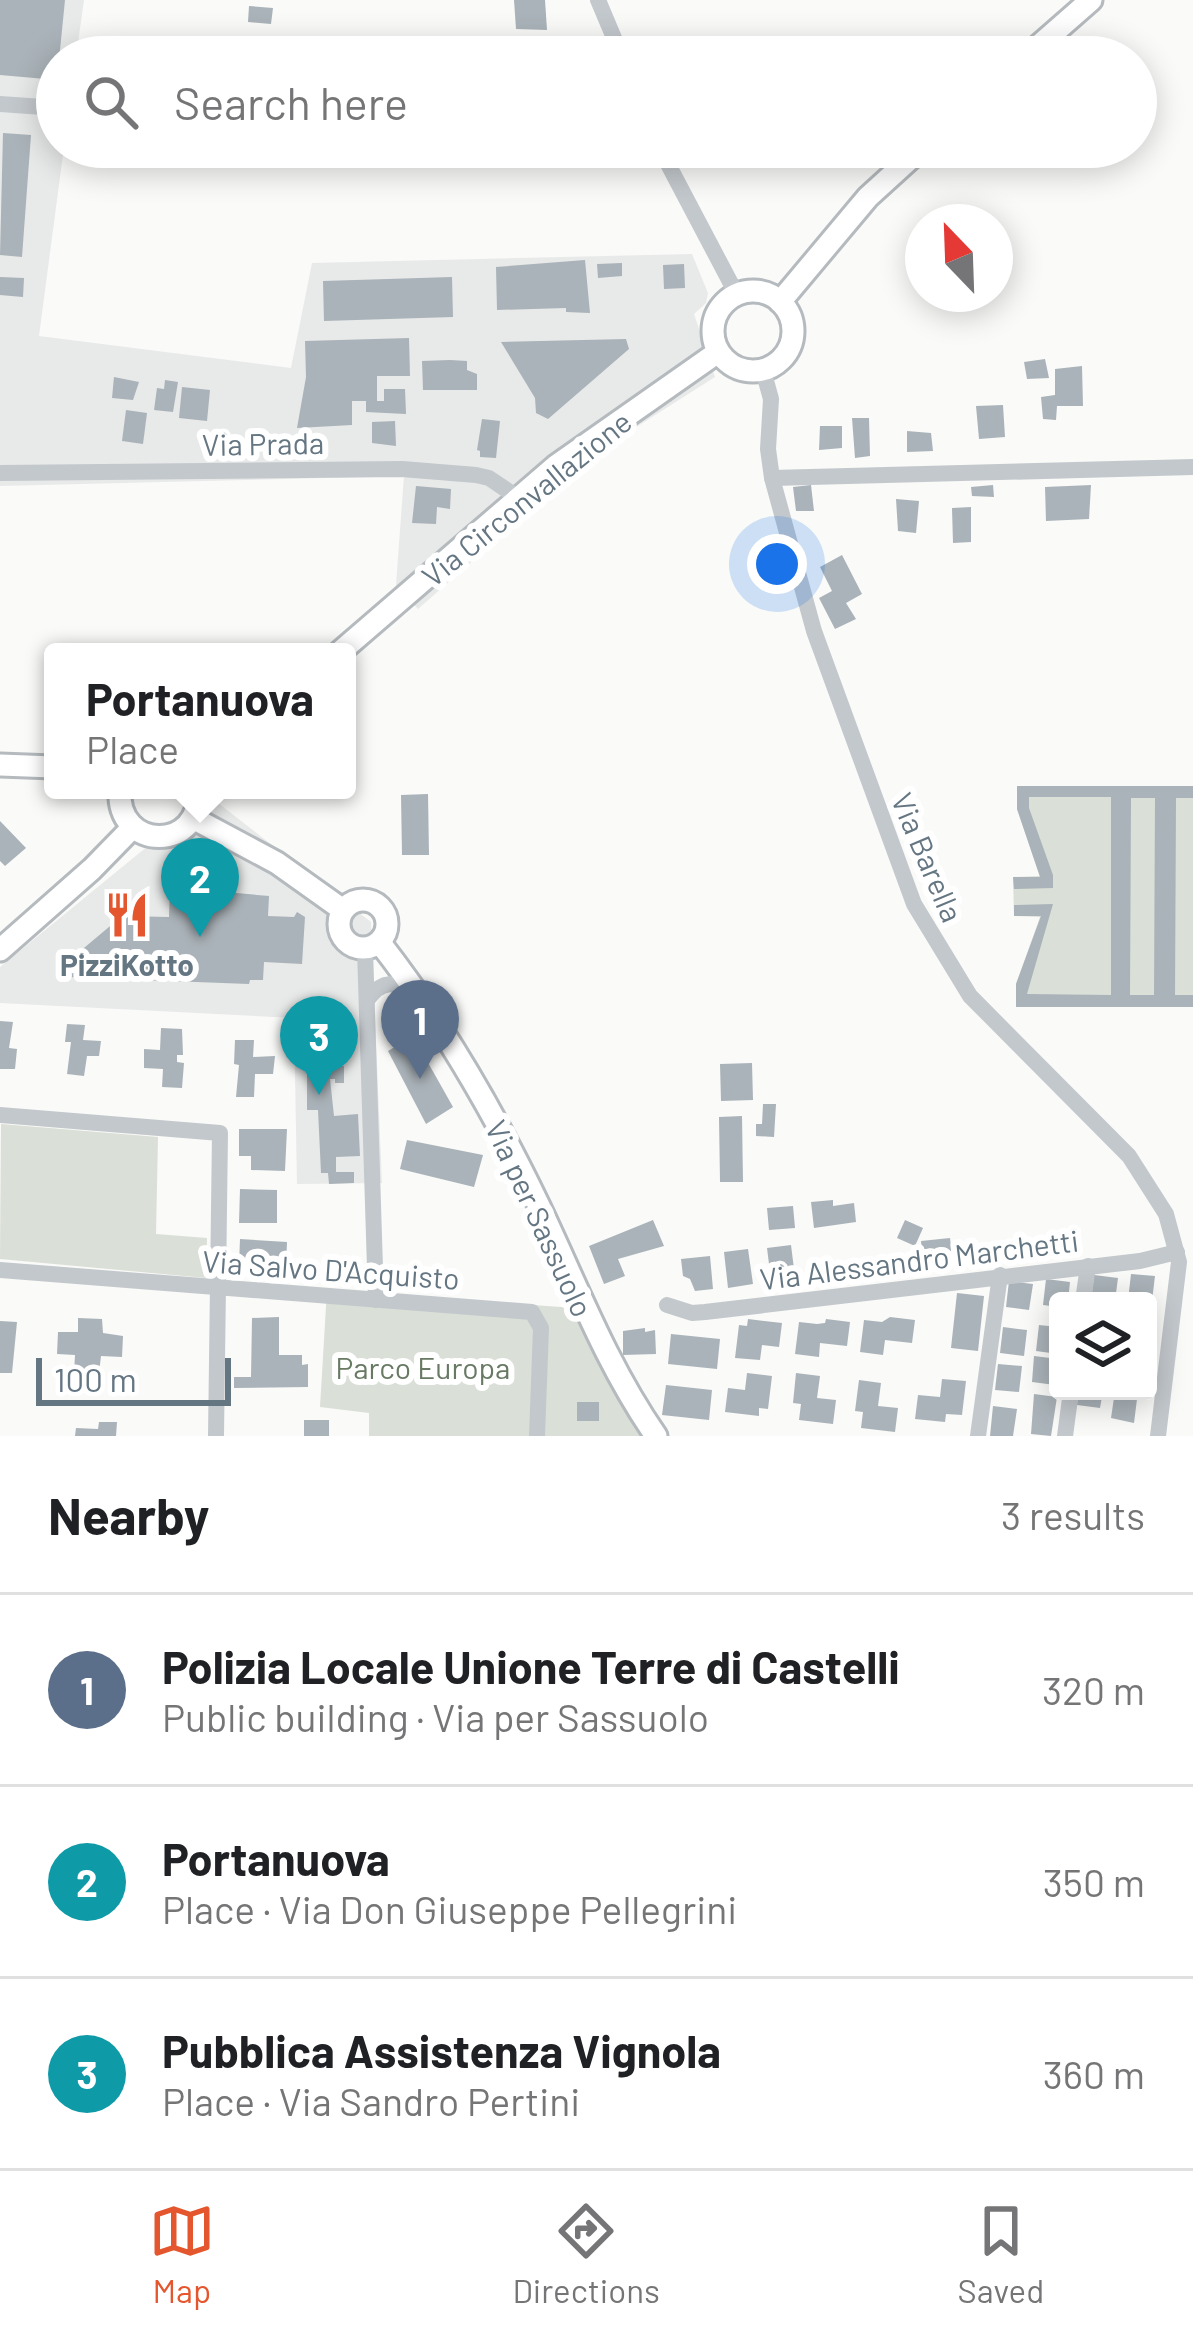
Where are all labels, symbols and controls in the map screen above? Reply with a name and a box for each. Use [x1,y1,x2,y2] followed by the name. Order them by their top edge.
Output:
[36,36,1157,168] search box
[78,69,144,135] icon: search
[174,75,408,129] text: Search here
[905,204,1013,312] north arrow
[414,403,638,593] street label: Via Circonvallazione
[202,424,324,462] street label: Via Prada
[747,534,807,594] your location
[44,643,356,799] popup
[86,671,314,725] text: Portanuova
[86,725,179,772] text: Place
[885,787,971,927] street label: Via Barella
[161,838,239,937] pin: 2
[102,890,152,940] restaurant icon: PizziKotto
[60,946,194,982] place label: PizziKotto
[381,980,459,1079] pin: 1
[280,996,358,1095] pin: 3
[479,1114,601,1322] street label: Via per Sassuolo
[757,1222,1081,1296] street label: Via Alessandro Marchetti
[201,1242,461,1296] street label: Via Salvo D'Acquisto
[1049,1292,1157,1400] map controls
[1049,1292,1157,1400] button: layers
[336,1349,510,1385] park label: Parco Europa
[36,1352,231,1405] scale bar
[54,1359,137,1399] text: 100 m
[48,1484,209,1545] text: Nearby
[1001,1491,1145,1538] text: 3 results
[162,1639,900,1693] text: Polizia Locale Unione Terre di Castelli
[80,1666,94,1713] text: 1
[1042,1666,1145,1713] text: 320 m
[162,1693,709,1740] text: Public building · Via per Sassuolo
[162,1831,390,1885] text: Portanuova
[76,1858,98,1905] text: 2
[1043,1858,1145,1905] text: 350 m
[162,1885,737,1932] text: Place · Via Don Giuseppe Pellegrini
[162,2023,721,2077] text: Pubblica Assistenza Vignola
[76,2050,98,2097] text: 3
[1043,2050,1145,2097] text: 360 m
[162,2077,580,2124] text: Place · Via Sandro Pertini
[149,2198,215,2310] tab: Map
[512,2198,660,2310] tab: Directions
[958,2198,1044,2310] tab: Saved

